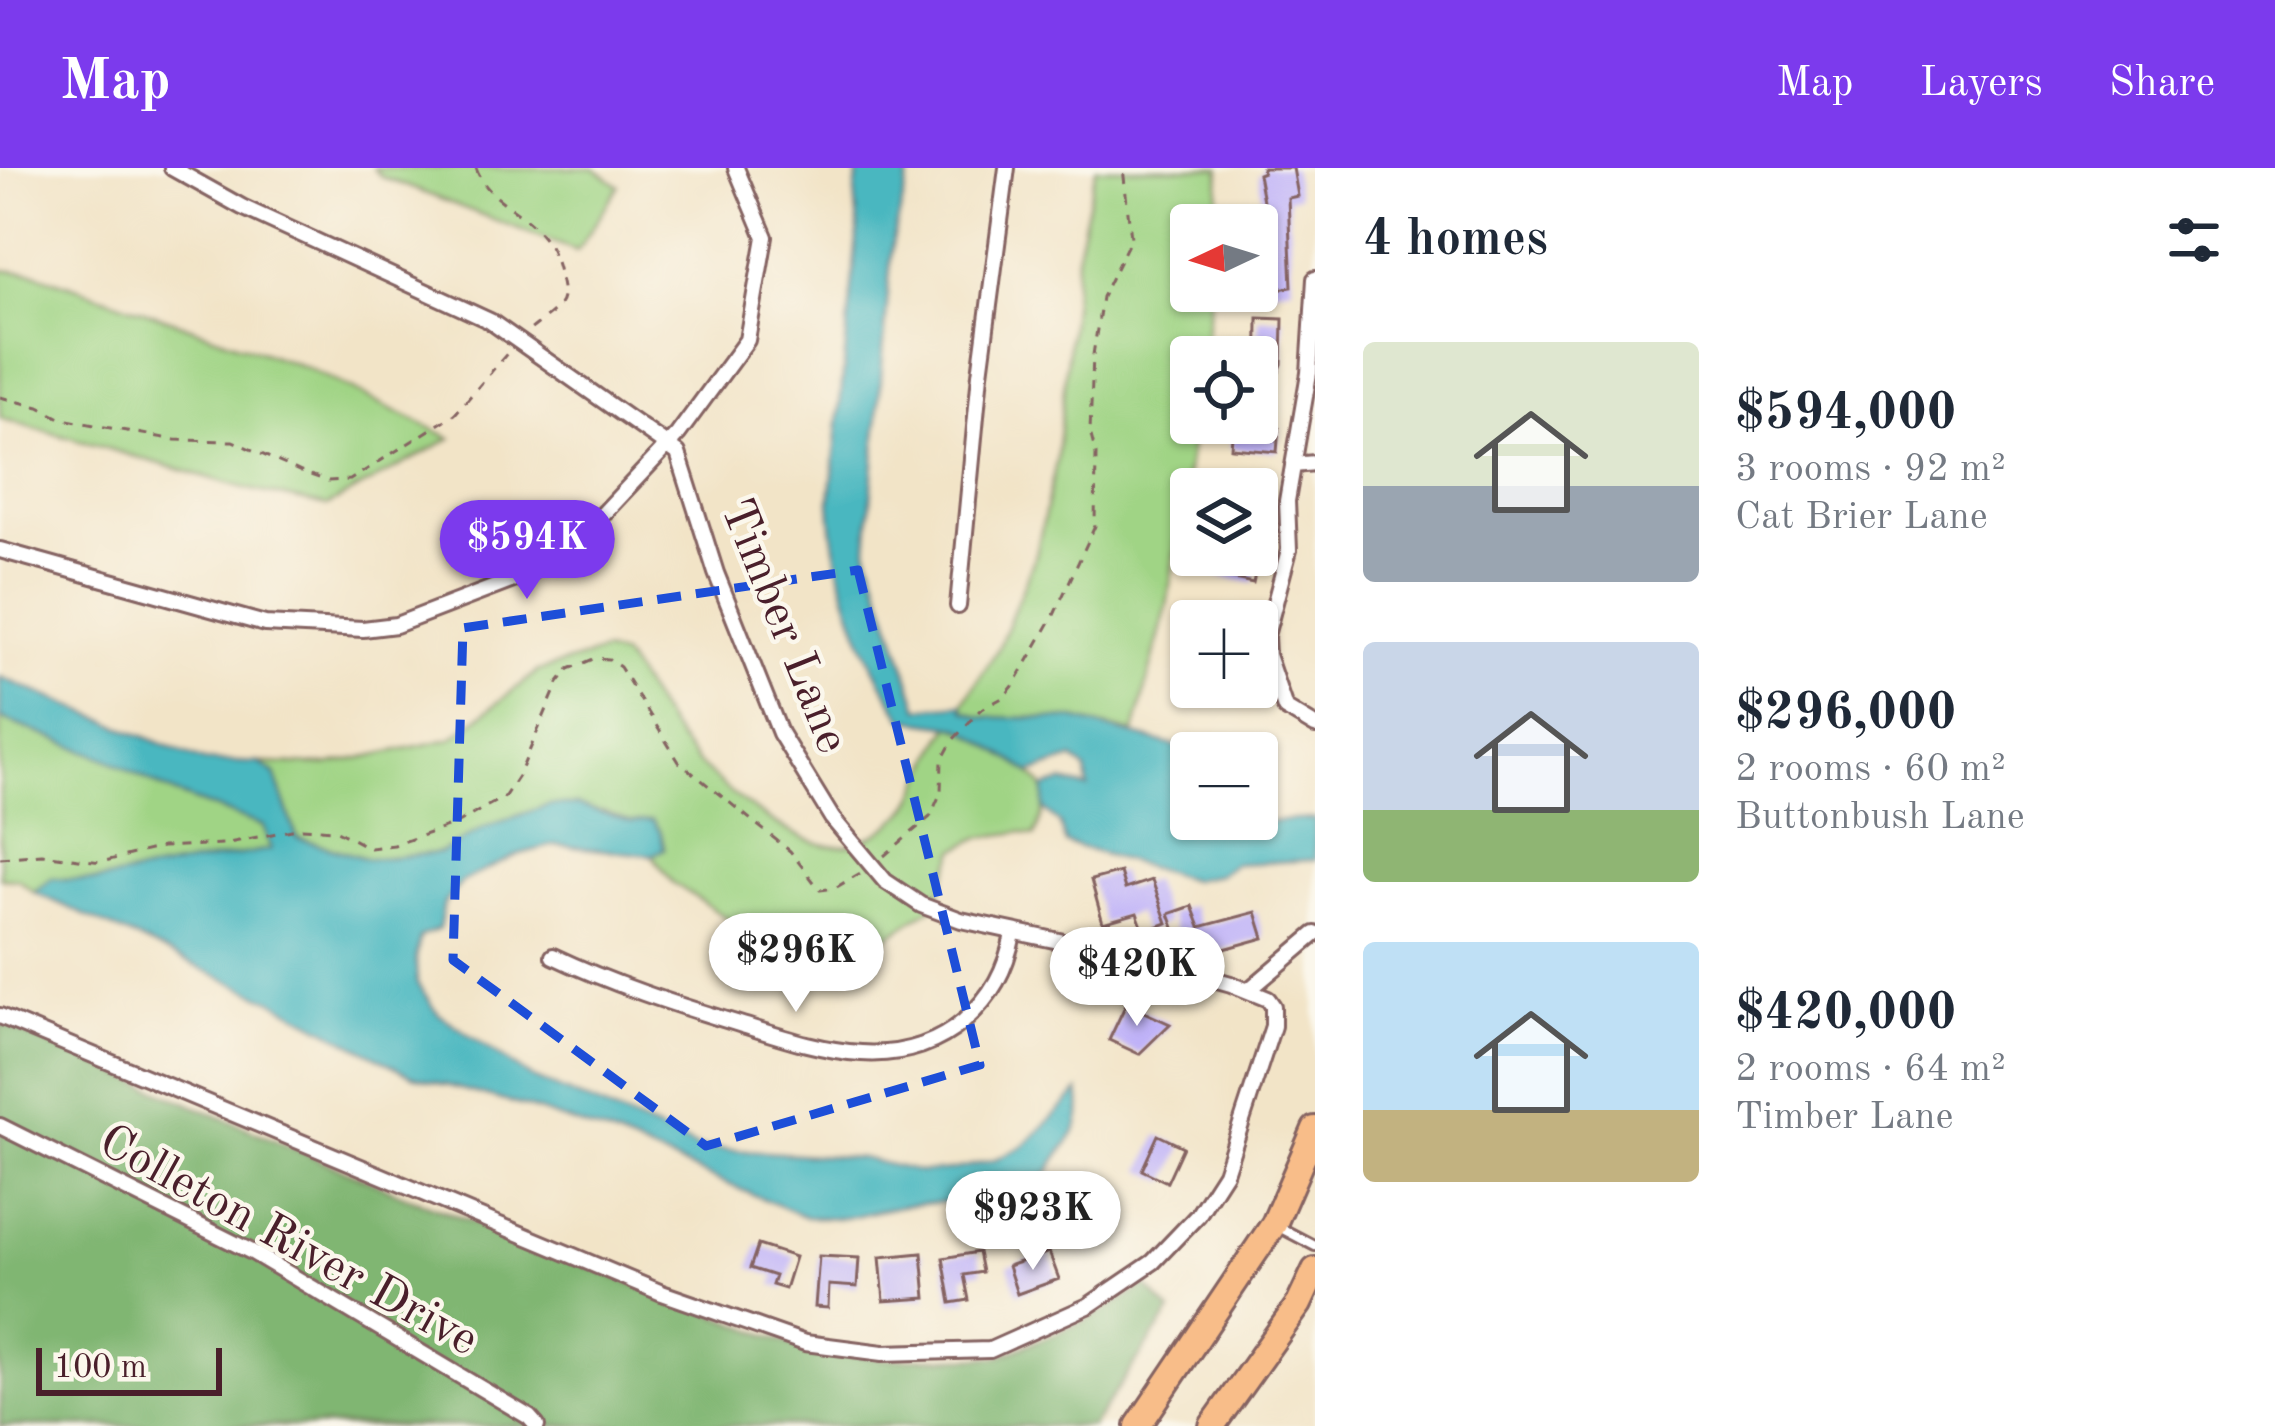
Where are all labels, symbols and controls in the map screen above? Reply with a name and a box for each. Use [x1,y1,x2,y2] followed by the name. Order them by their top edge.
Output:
[60,55,171,112] text: Map
[1776,63,1854,105] text: Map
[1920,63,2043,105] text: Layers
[2109,63,2215,105] text: Share
[1170,204,1278,312] north arrow
[1170,204,1278,840] map controls
[2161,207,2227,273] icon: filters
[1363,215,1548,266] text: 4 homes
[1170,336,1278,444] button: locate
[1735,389,1956,440] text: $594,000
[1459,390,1603,534] icon: home
[1735,450,2006,489] text: 3 rooms · 92 m²
[1170,468,1278,576] button: layers
[711,493,856,760] street label: Timber Lane
[1735,498,1988,537] text: Cat Brier Lane
[443,500,611,602] pin: $594K
[467,519,587,558] text: $594K
[1170,600,1278,708] button: +
[1735,689,1956,740] text: $296,000
[1459,690,1603,834] icon: home
[1170,732,1278,840] button: −
[1735,750,2006,789] text: 2 rooms · 60 m²
[1735,798,2025,837] text: Buttonbush Lane
[712,913,880,1015] pin: $296K
[1053,927,1221,1029] pin: $420K
[736,932,856,971] text: $296K
[1077,946,1197,985] text: $420K
[1735,989,1956,1040] text: $420,000
[1459,990,1603,1134] icon: home
[1735,1050,2006,1089] text: 2 rooms · 64 m²
[1735,1098,1954,1137] text: Timber Lane
[91,1118,486,1365] street label: Colleton River Drive
[949,1171,1117,1273] pin: $923K
[973,1190,1093,1229] text: $923K
[36,1342,222,1395] scale bar
[54,1352,147,1385] text: 100 m

